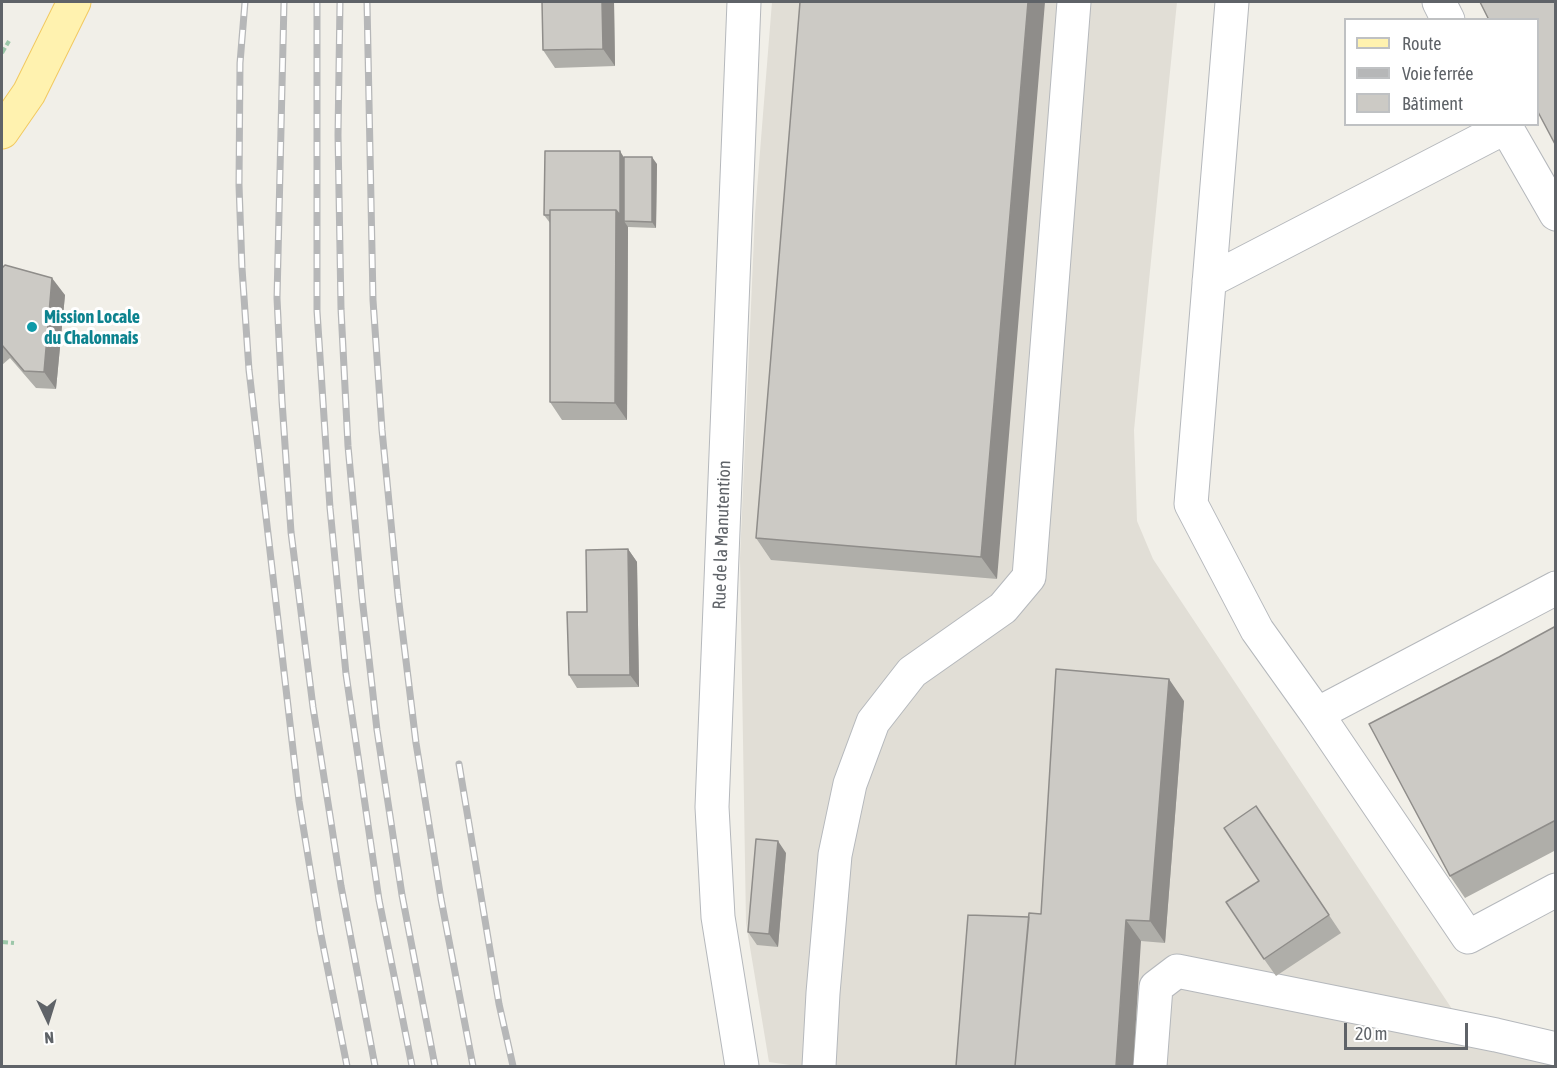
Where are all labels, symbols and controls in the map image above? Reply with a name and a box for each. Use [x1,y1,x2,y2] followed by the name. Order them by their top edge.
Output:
[1344,18,1539,126] legend
[1402,33,1441,54] text: Route
[1402,63,1474,84] text: Voie ferrée
[1402,93,1463,114] text: Bâtiment
[44,306,140,348] place label: Mission Locale du Chalonnais
[25,320,39,334] marker: Mission Locale du Chalonnais
[709,460,735,610] street label: Rue de la Manutention
[18,990,78,1050] north arrow
[1347,1011,1472,1049] scale bar
[1355,1023,1387,1044] text: 20 m
[44,1029,55,1047] text: N

